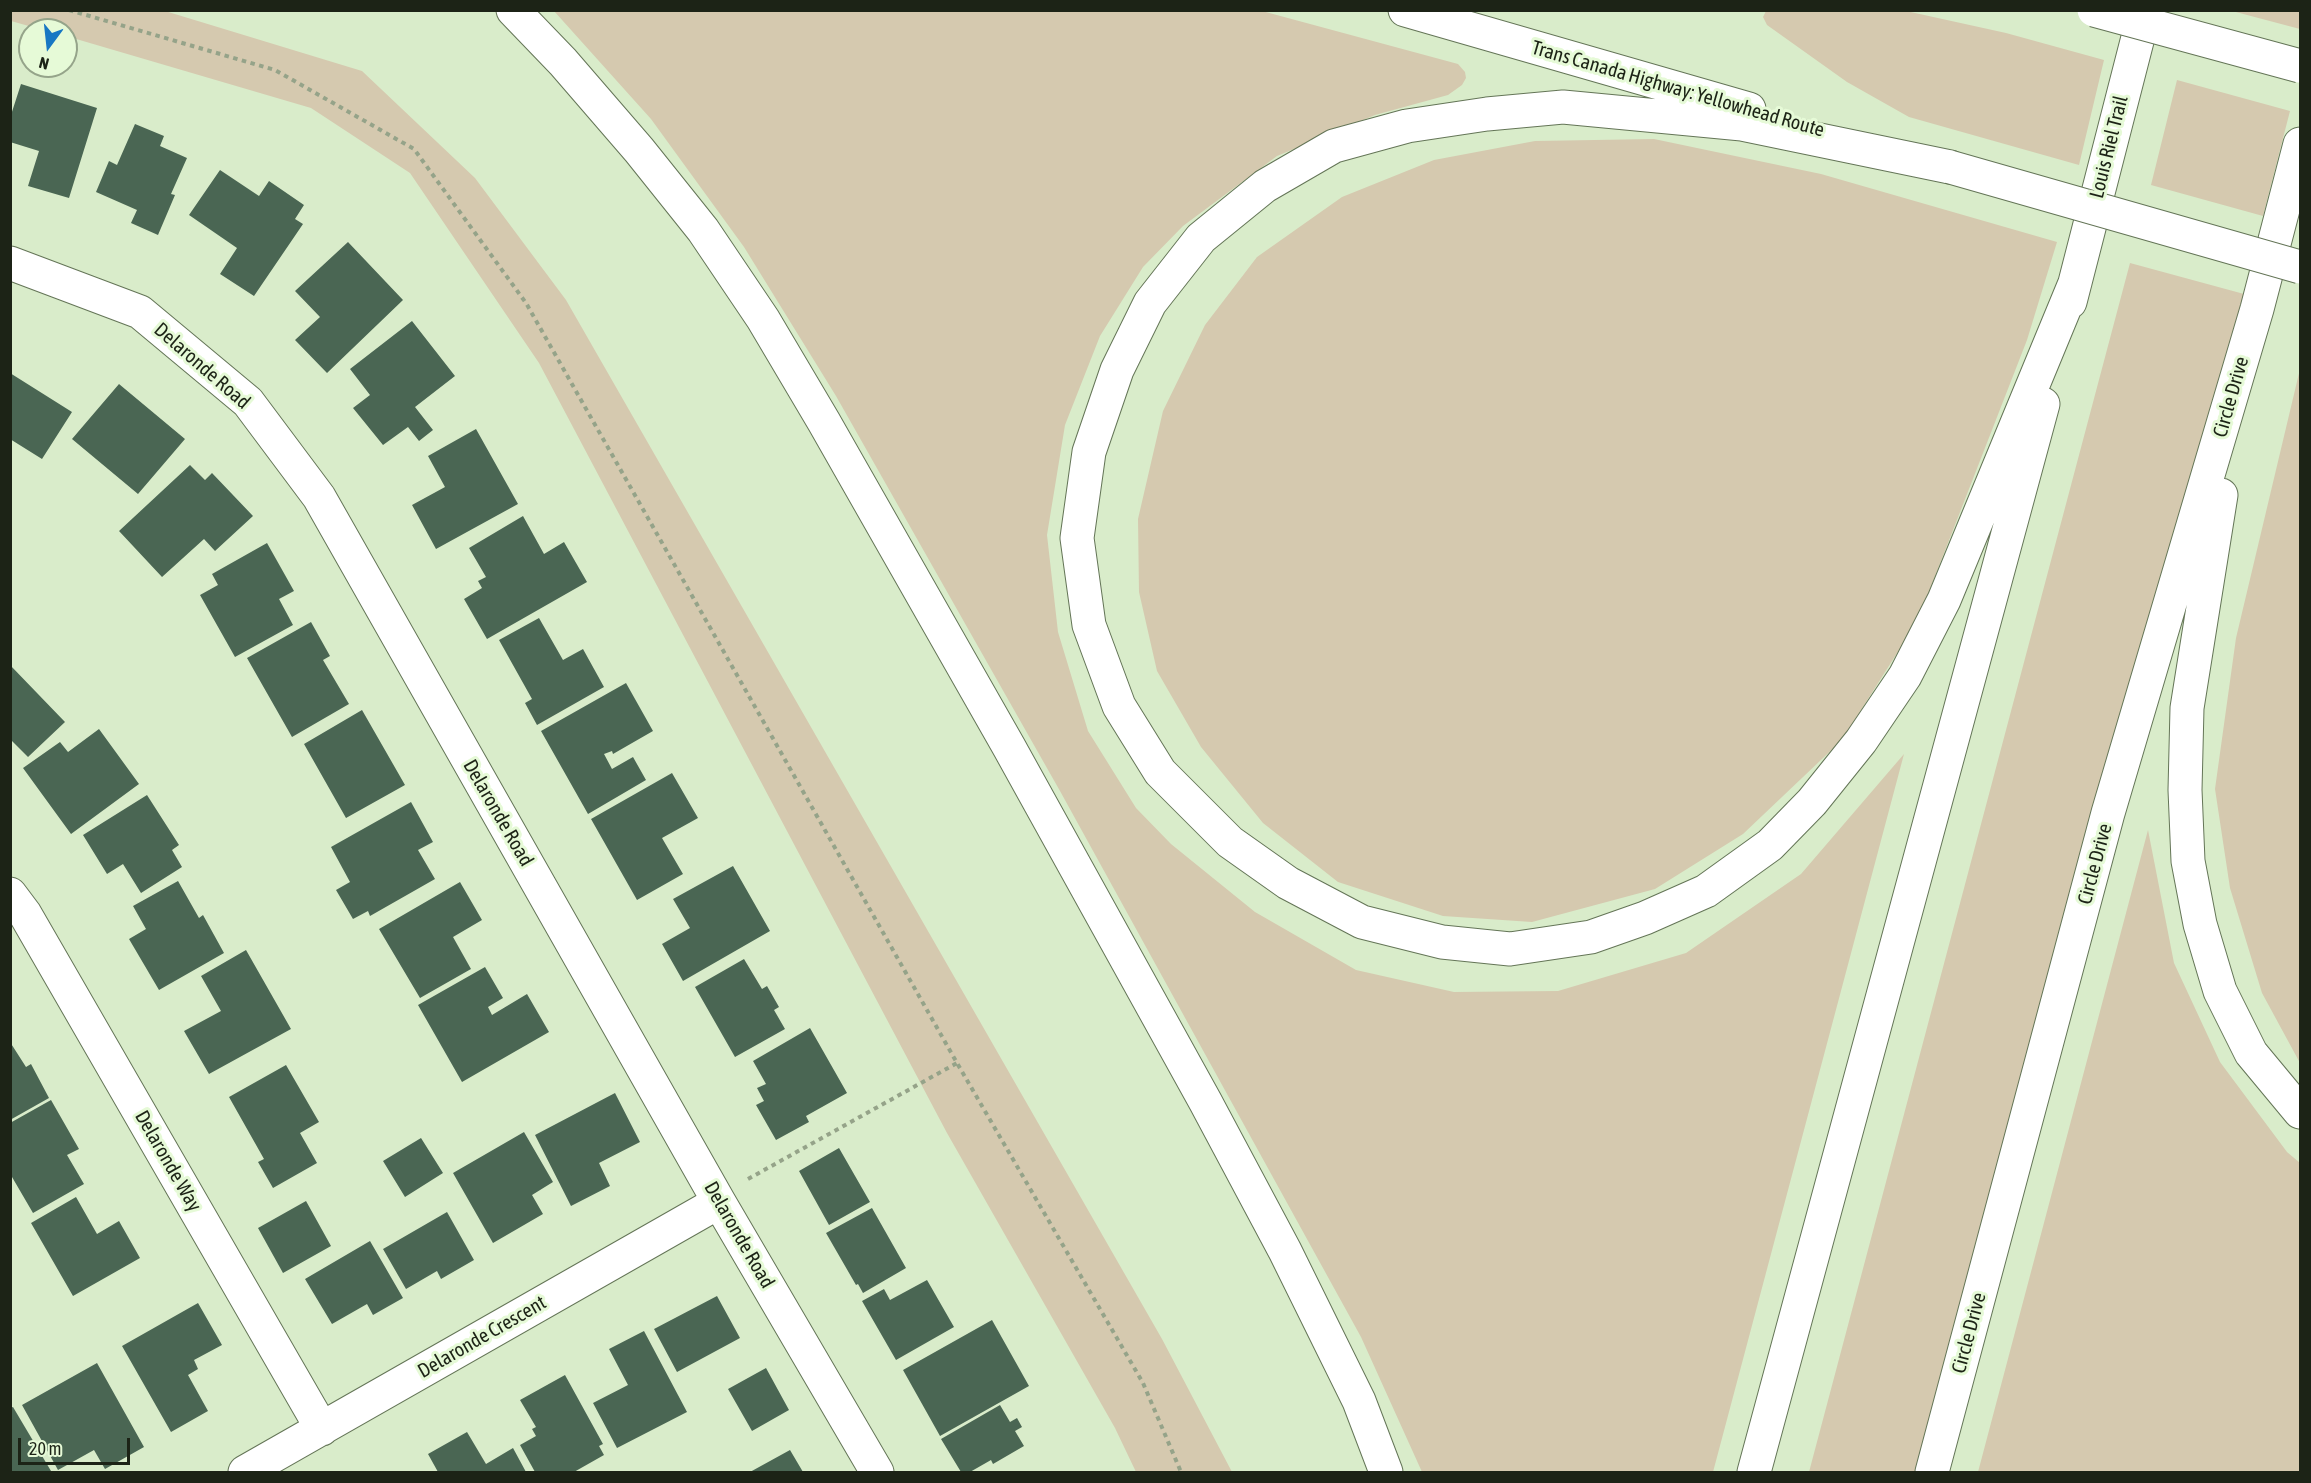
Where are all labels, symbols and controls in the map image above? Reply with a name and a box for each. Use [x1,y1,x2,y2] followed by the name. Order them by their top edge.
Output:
[18,18,78,78] north arrow
[1529,36,1827,142] street label: Trans Canada Highway: Yellowhead Route
[37,54,51,73] text: N
[2085,93,2133,201] street label: Louis Riel Trail
[149,318,255,414] street label: Delaronde Road
[2208,354,2254,440] street label: Circle Drive
[458,755,538,871] street label: Delaronde Road
[2073,821,2117,907] street label: Circle Drive
[129,1106,207,1216] street label: Delaronde Way
[699,1177,779,1293] street label: Delaronde Road
[1947,1290,1991,1376] street label: Circle Drive
[414,1291,550,1383] street label: Delaronde Crescent
[21,1426,134,1464] scale bar
[29,1438,61,1459] text: 20 m

